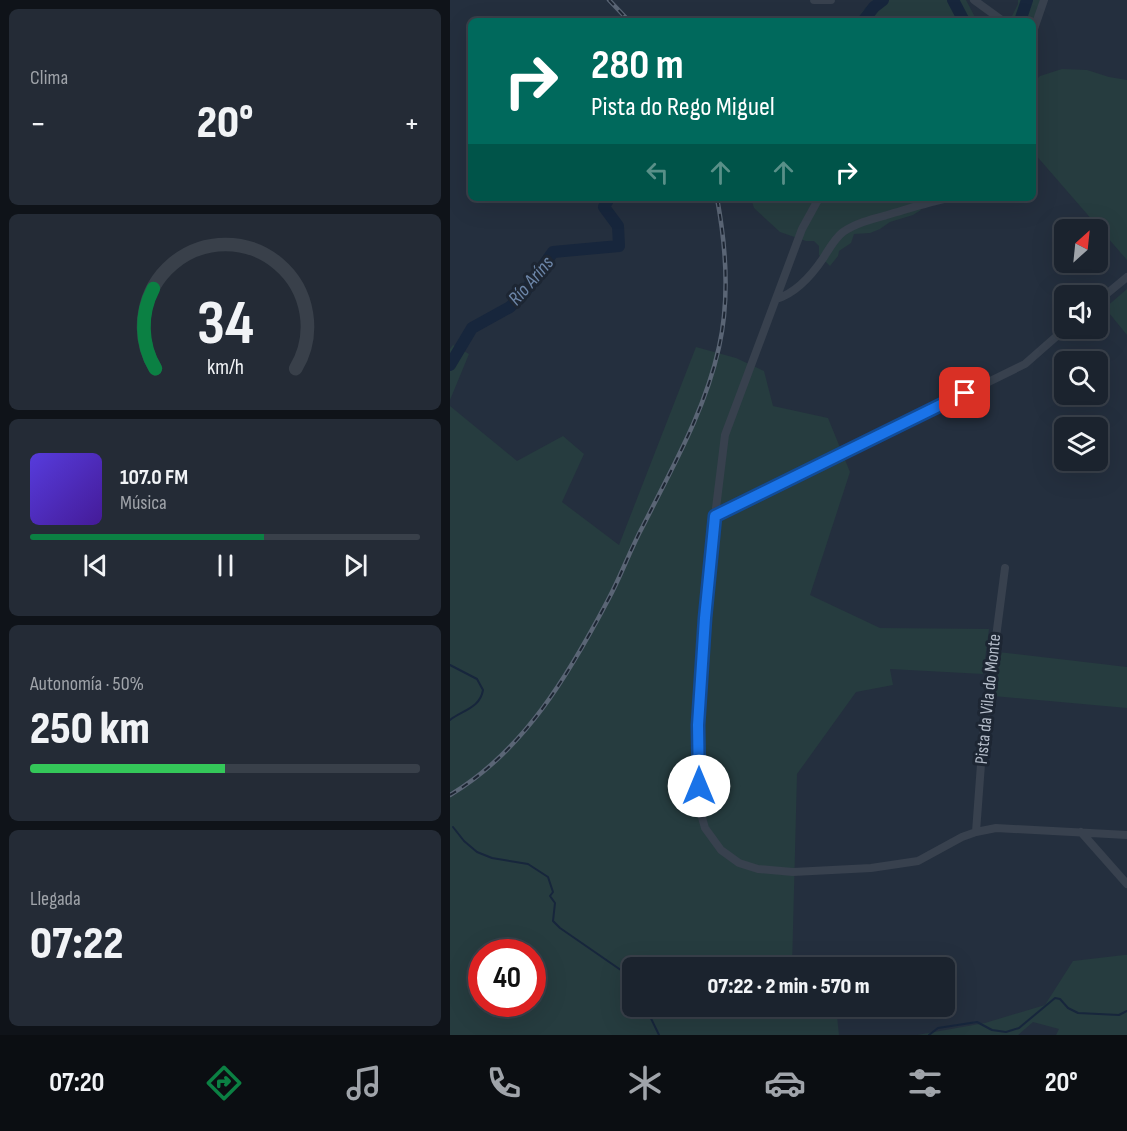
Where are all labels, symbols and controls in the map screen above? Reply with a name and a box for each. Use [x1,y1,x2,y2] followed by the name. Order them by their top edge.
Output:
[591,40,684,91] text: 280 m
[492,42,570,120] icon: right
[30,66,68,90] text: Clima
[591,91,775,123] text: Pista do Rego Miguel
[197,96,253,151] text: 20°
[30,104,46,144] text: −
[404,104,420,144] text: +
[641,156,674,189] icon: left
[704,156,737,189] icon: ahead
[767,156,800,189] icon: ahead
[830,156,863,189] icon: right
[1054,219,1108,273] north arrow
[1054,219,1108,471] map controls
[503,251,559,311] water label: Río Aríns
[1054,285,1108,339] button: sound
[196,287,254,362] text: 34
[1054,351,1108,405] button: search
[206,356,244,381] text: km/h
[939,367,990,418] pin
[948,376,981,409] icon: arrive
[1054,417,1108,471] button: layers
[120,464,188,491] text: 107.0 FM
[120,491,167,515] text: Música
[79,549,112,582] icon: previous
[209,549,242,582] icon: pause
[339,549,372,582] icon: next
[971,633,1005,765] street label: Pista da Vila do Monte
[30,672,144,696] text: Autonomía · 50%
[30,702,150,757] text: 250 km
[667,754,731,818] position arrow
[30,887,81,911] text: Llegada
[30,917,123,972] text: 07:22
[468,939,546,1017] speed limit sign: 40
[708,973,869,1000] text: 07:22 · 2 min · 570 m
[203,1062,245,1104] icon: directions
[343,1062,385,1104] icon: music
[483,1062,525,1104] icon: phone
[624,1062,666,1104] icon: climate
[764,1062,806,1104] icon: car
[904,1062,946,1104] icon: filters
[49,1067,104,1099] text: 07:20
[1045,1067,1078,1099] text: 20°

